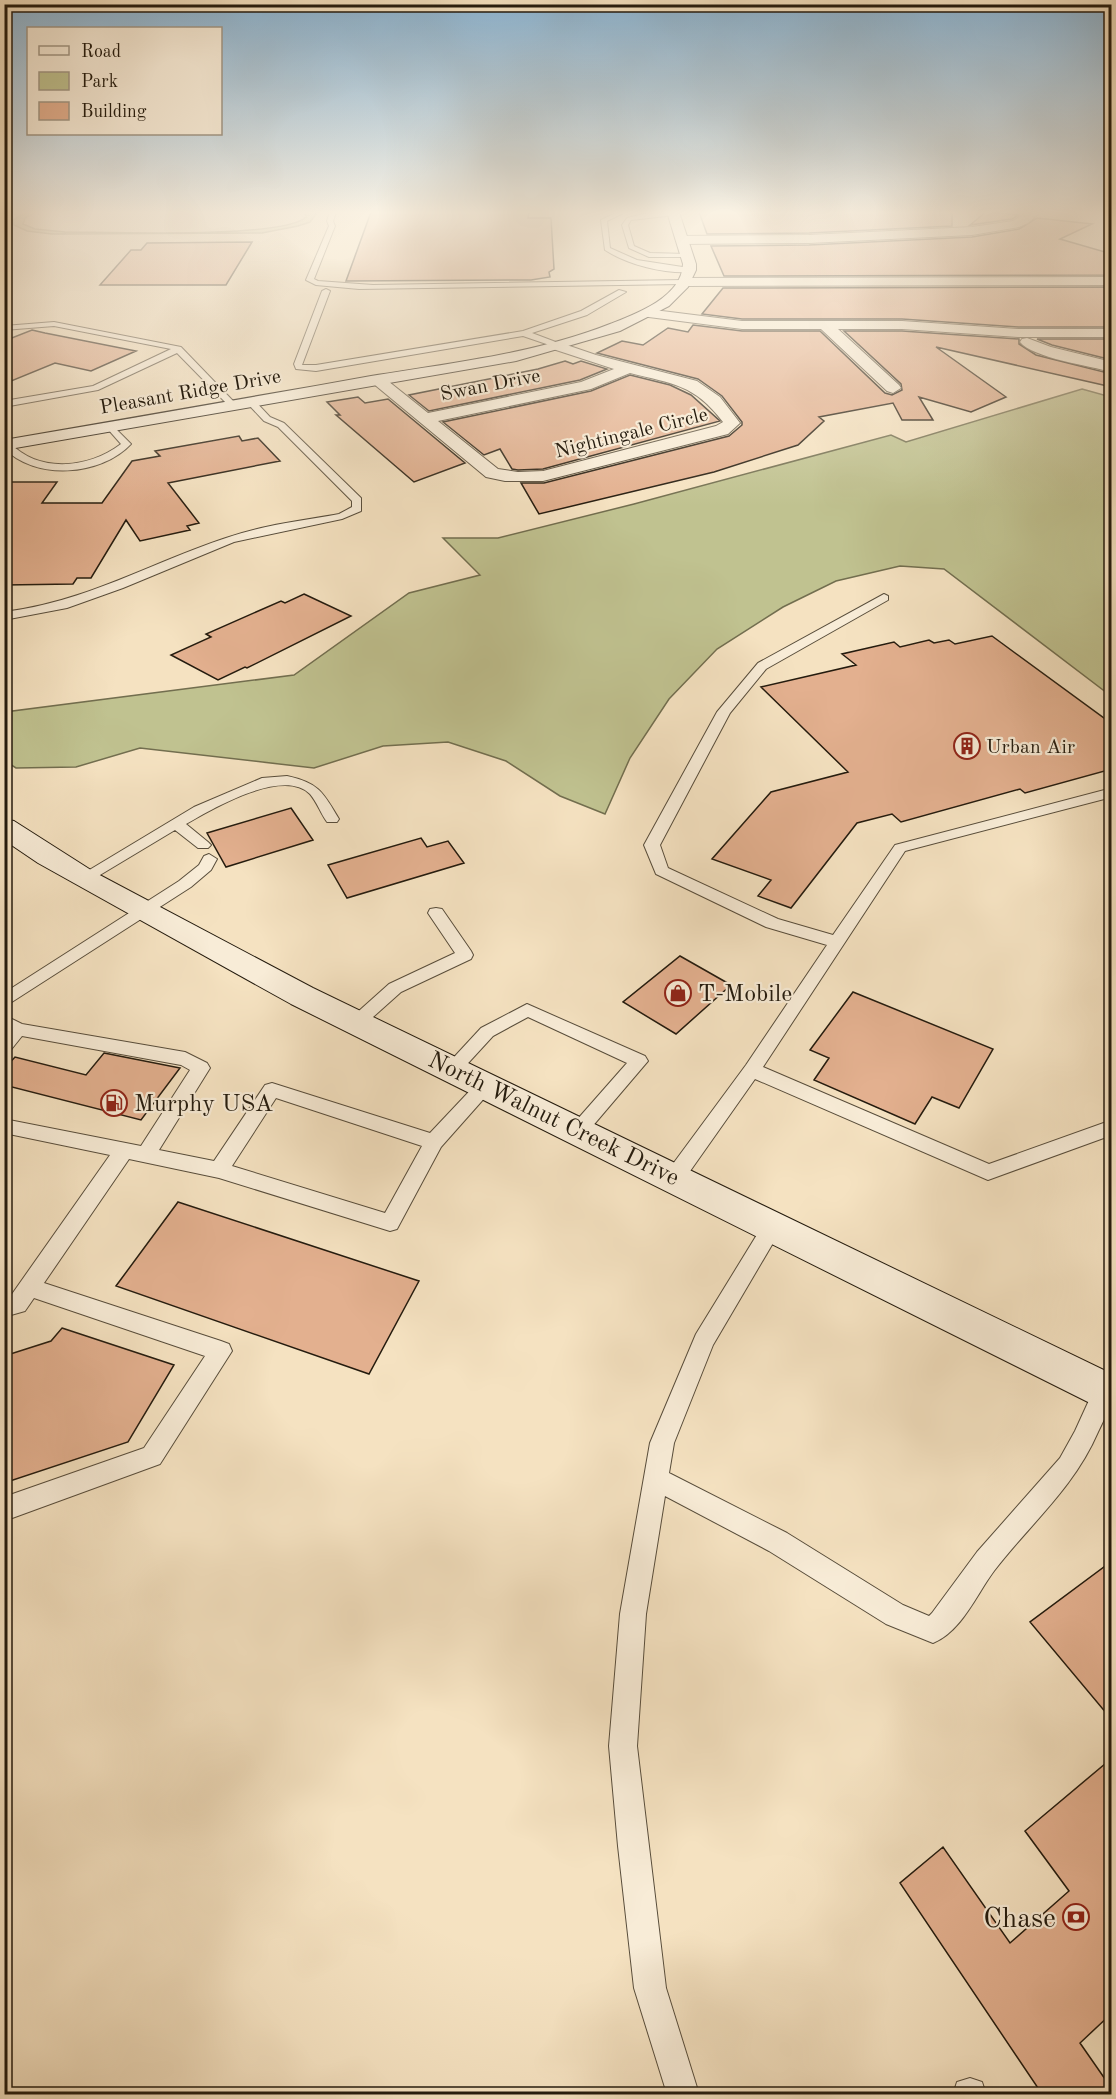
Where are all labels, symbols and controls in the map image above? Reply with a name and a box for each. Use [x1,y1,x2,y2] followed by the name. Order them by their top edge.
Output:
[27,27,222,135] legend
[81,43,121,61] text: Road
[81,73,118,91] text: Park
[81,103,147,121] text: Building
[439,366,542,405] street label: Swan Drive
[98,367,283,419] street label: Pleasant Ridge Drive
[553,405,710,463] street label: Nightingale Circle
[952,731,982,761] building icon: Urban Air
[986,738,1075,758] place label: Urban Air
[663,978,693,1008] shop icon: T-Mobile
[698,983,792,1007] place label: T-Mobile
[424,1048,683,1191] street label: North Walnut Creek Drive
[99,1088,129,1118] fuel station icon: Murphy USA
[134,1093,273,1117] place label: Murphy USA
[1061,1902,1091,1932] bank icon: Chase
[983,1906,1056,1934] place label: Chase

